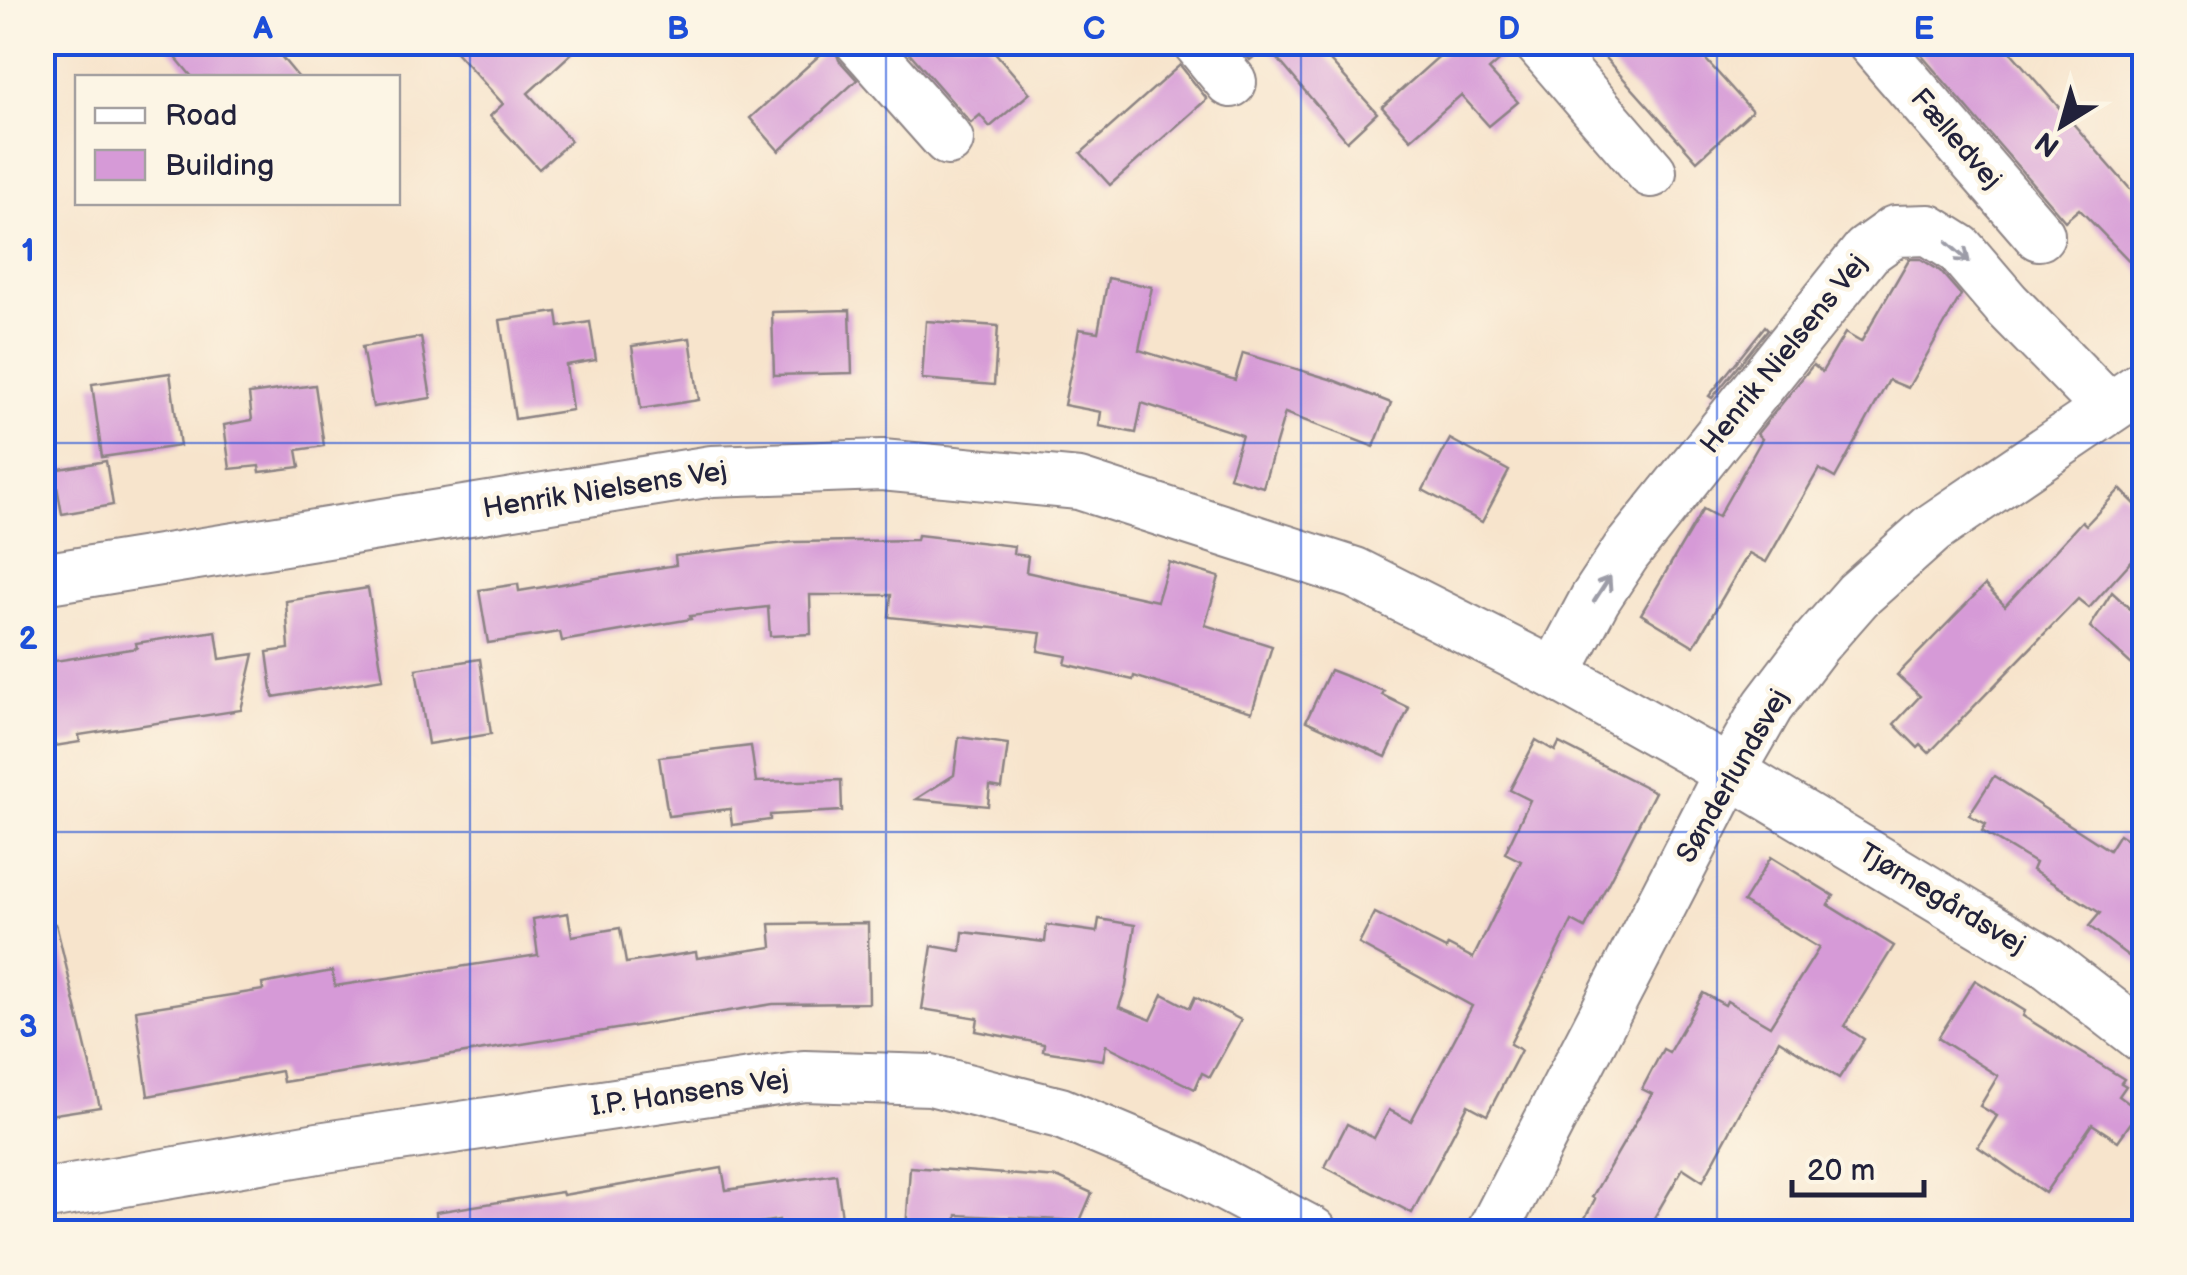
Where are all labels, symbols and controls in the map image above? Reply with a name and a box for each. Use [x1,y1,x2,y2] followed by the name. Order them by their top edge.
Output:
[252,10,273,49] text: A
[667,10,689,49] text: B
[1083,10,1105,49] text: C
[1498,10,1520,49] text: D
[1914,10,1934,49] text: E
[75,75,400,205] legend
[2012,75,2112,175] north arrow
[1904,82,2008,196] street label: Fælledvej
[165,98,238,134] text: Road
[2030,124,2066,163] text: N
[165,148,274,184] text: Building
[21,232,35,271] text: 1
[1945,240,1970,263] one-way arrow
[1694,248,1874,460] street label: Henrik Nielsens Vej
[481,454,729,526] street label: Henrik Nielsens Vej
[1592,575,1613,603] one-way arrow
[18,620,38,659] text: 2
[1670,683,1796,869] street label: Sønderlundsvej
[1853,836,2031,962] street label: Tjørnegårdsvej
[19,1008,37,1047] text: 3
[589,1063,791,1123] street label: I.P. Hansens Vej
[1792,1135,1924,1197] scale bar
[1807,1153,1875,1189] text: 20 m

